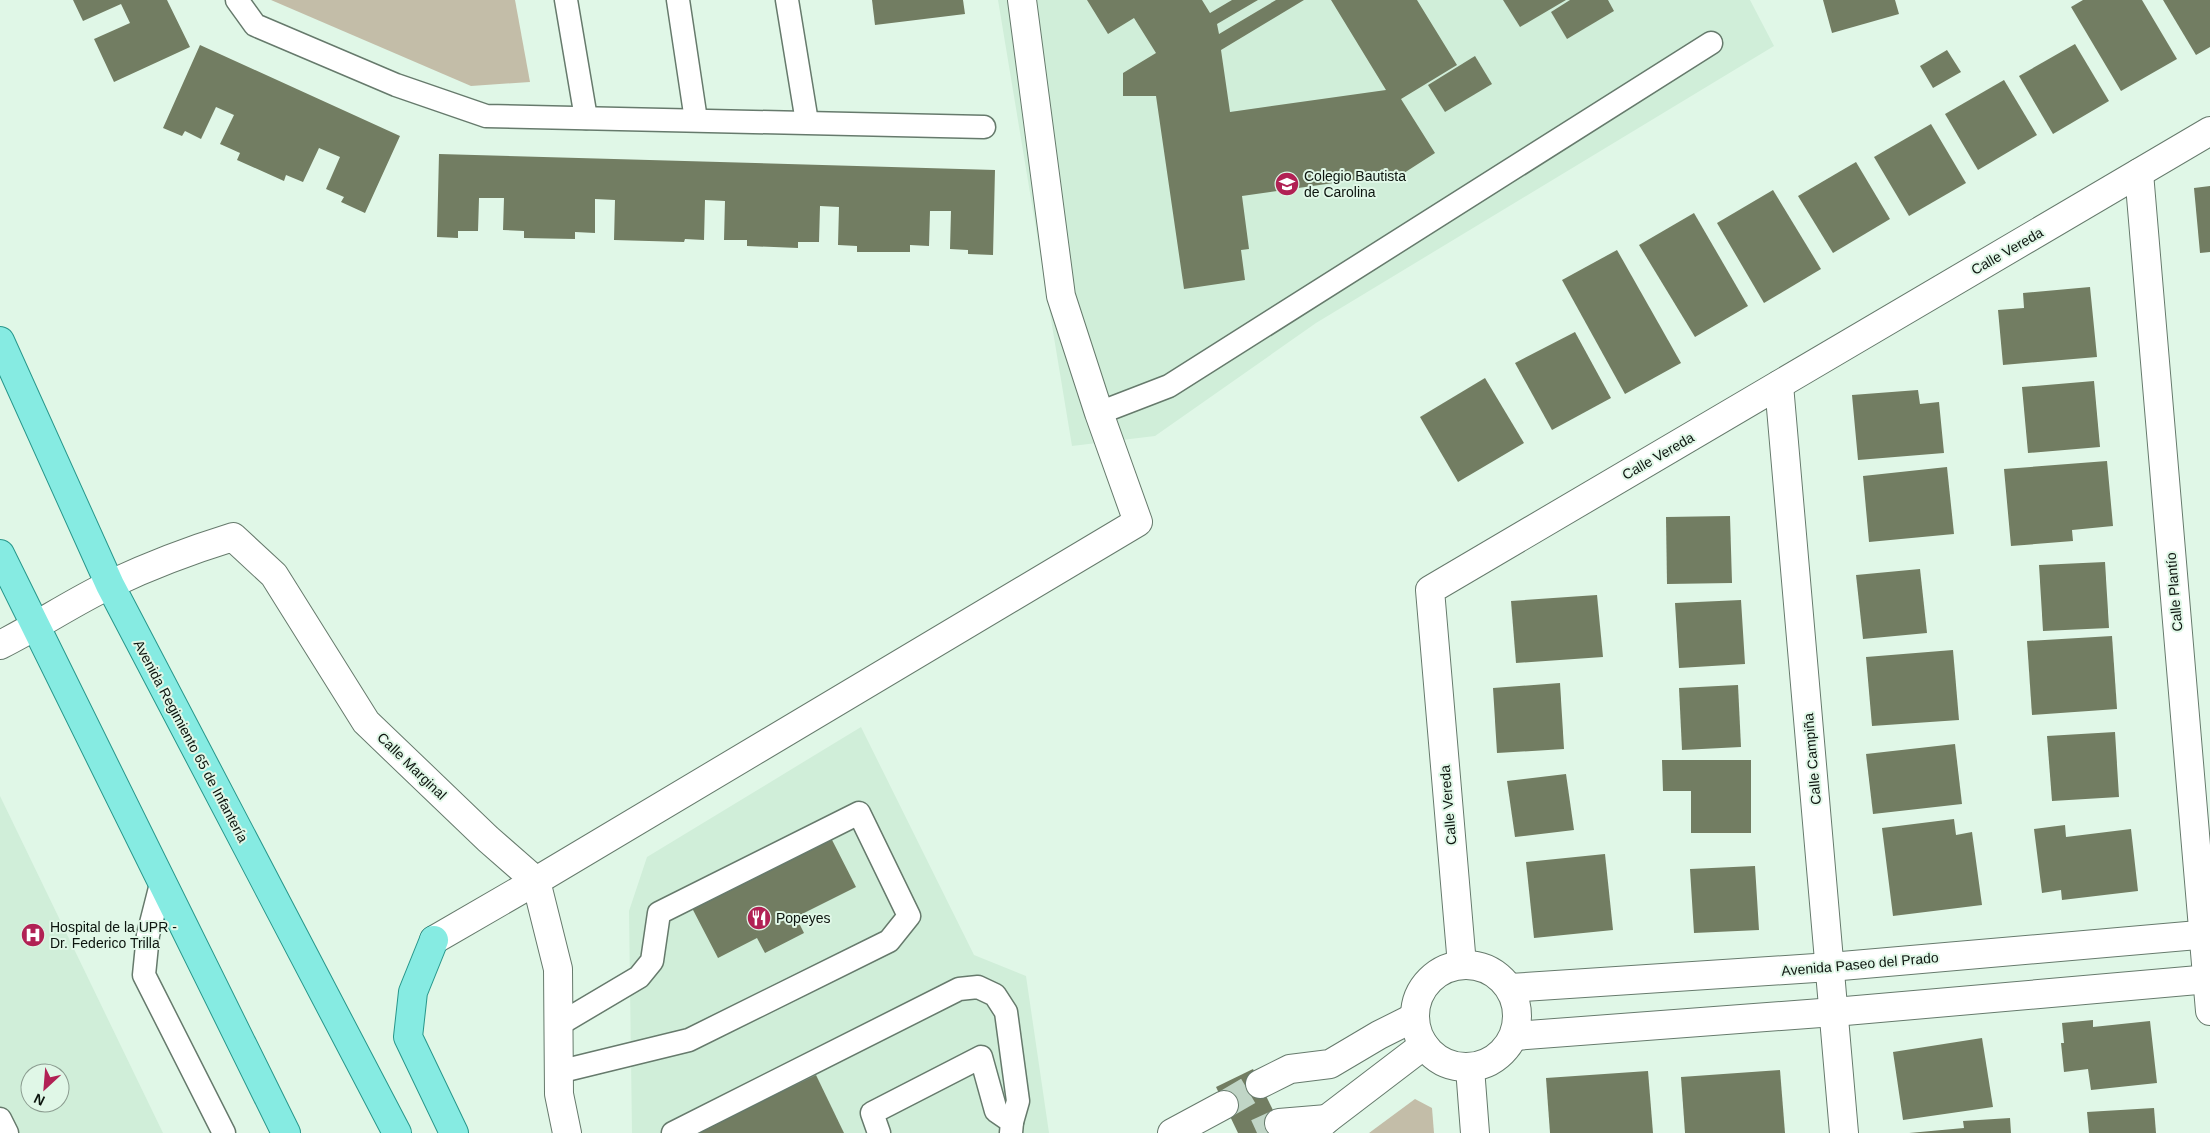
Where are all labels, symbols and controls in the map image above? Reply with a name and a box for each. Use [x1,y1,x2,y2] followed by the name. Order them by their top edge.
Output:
[1304,168,1406,200] place label: Colegio Bautista de Carolina
[1274,171,1300,197] school or university icon: Colegio Bautista de Carolina
[1968,224,2046,278] street label: Calle Vereda
[1619,429,1697,483] street label: Calle Vereda
[2163,552,2185,632] street label: Calle Plantío
[131,637,251,845] street label: Avenida Regimiento 65 de Infantería
[1800,712,1824,805] street label: Calle Campiña
[374,729,450,803] street label: Calle Marginal
[1437,764,1459,846] street label: Calle Vereda
[746,905,772,931] restaurant icon: Popeyes
[776,910,830,926] place label: Popeyes
[50,919,177,951] place label: Hospital de la UPR - Dr. Federico Trilla
[20,922,46,948] hospital icon: Hospital de la UPR - Dr. Federico Trilla
[1781,949,1939,979] street label: Avenida Paseo del Prado
[20,1063,70,1113] north arrow
[31,1090,47,1109] text: N

